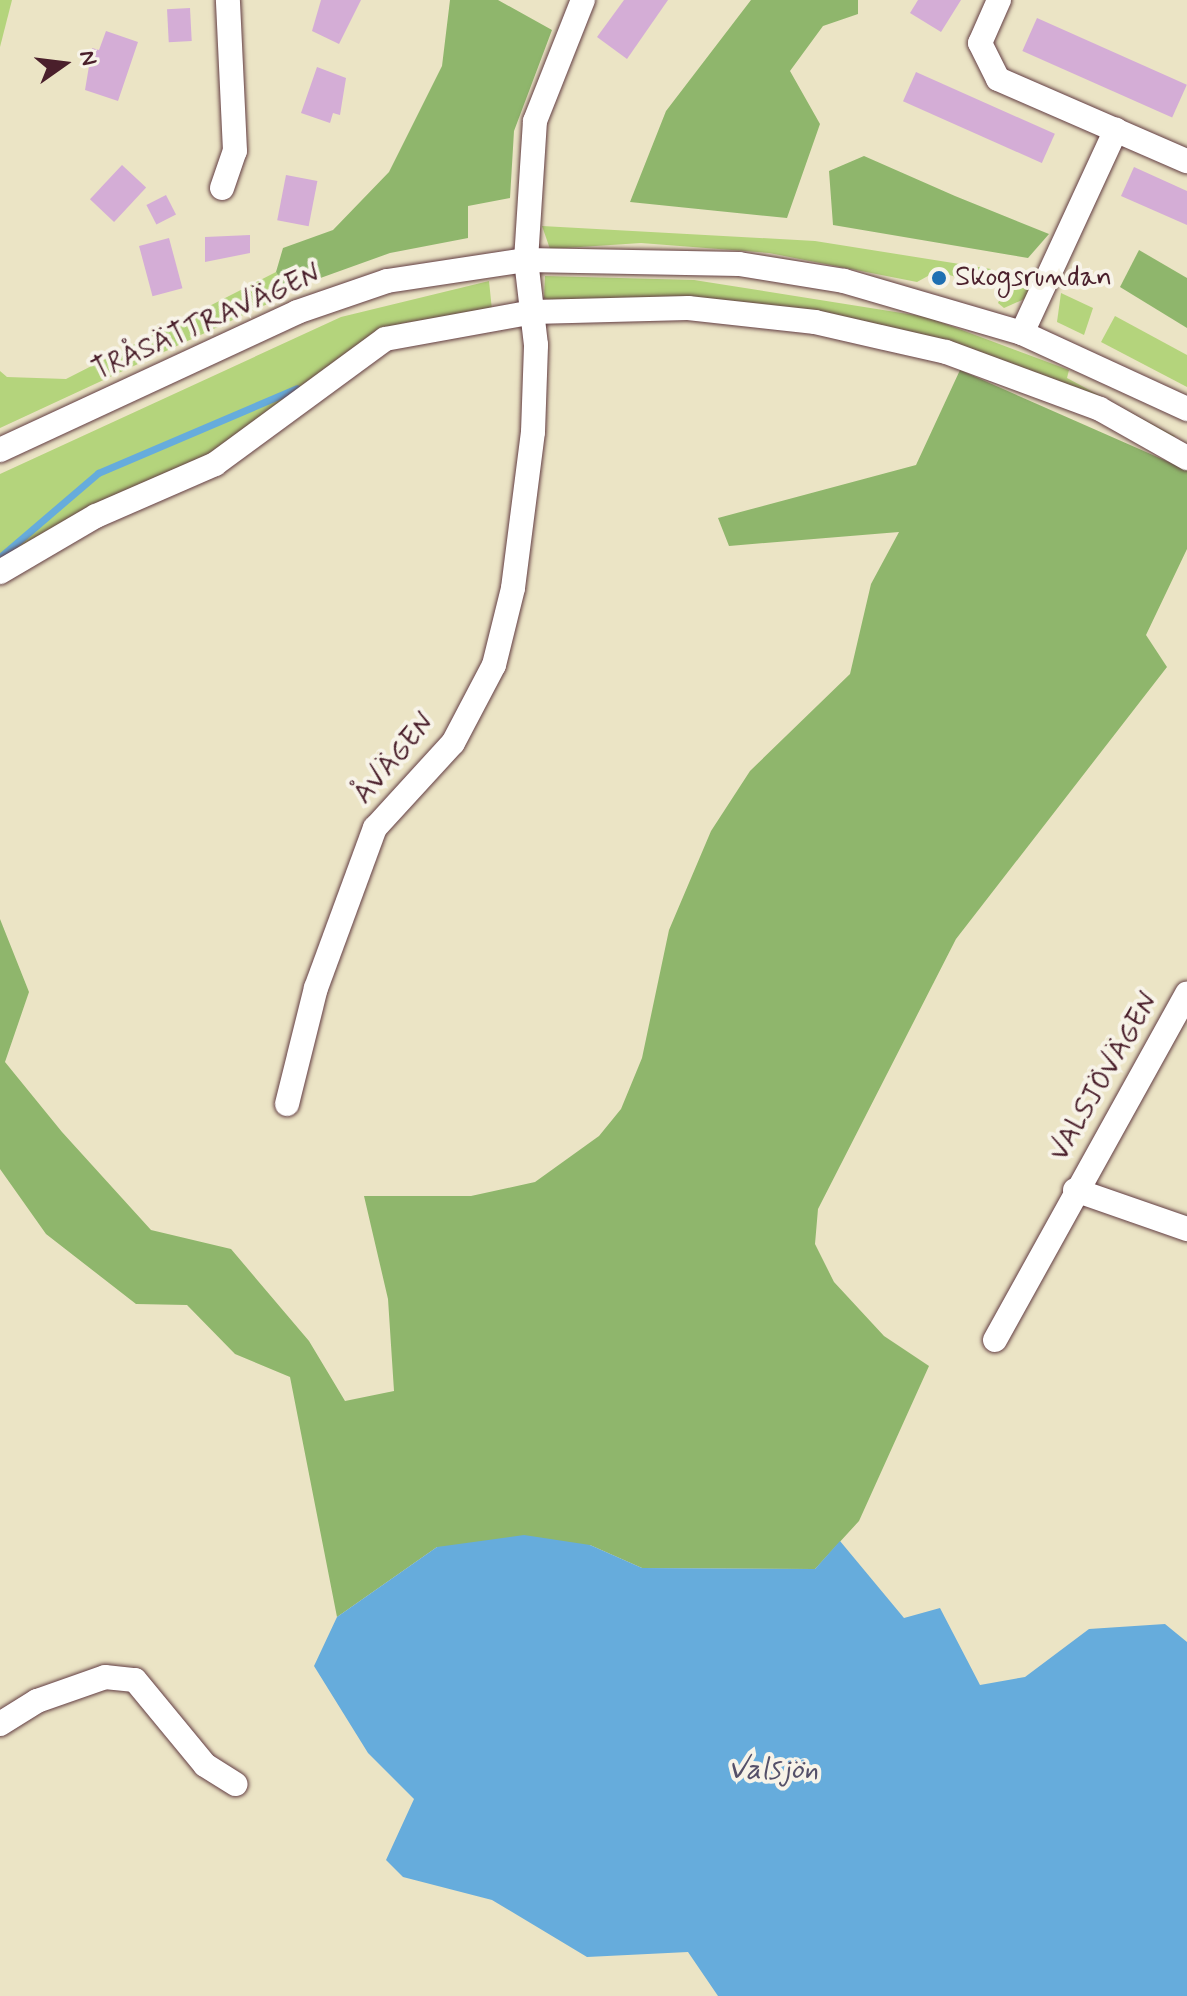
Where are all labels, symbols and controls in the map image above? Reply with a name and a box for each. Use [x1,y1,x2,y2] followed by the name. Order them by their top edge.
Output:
[24,24,104,104] north arrow
[72,48,103,69] text: N
[87,257,327,389] street label: TRÅSÄTTRAVÄGEN
[955,261,1112,295] place label: Skogsrundan
[930,269,948,287] marker: Skogsrundan
[347,706,443,812] street label: ÅVÄGEN
[1043,987,1167,1167] street label: VALSJÖVÄGEN
[728,1752,818,1788] water label: Valsjön

